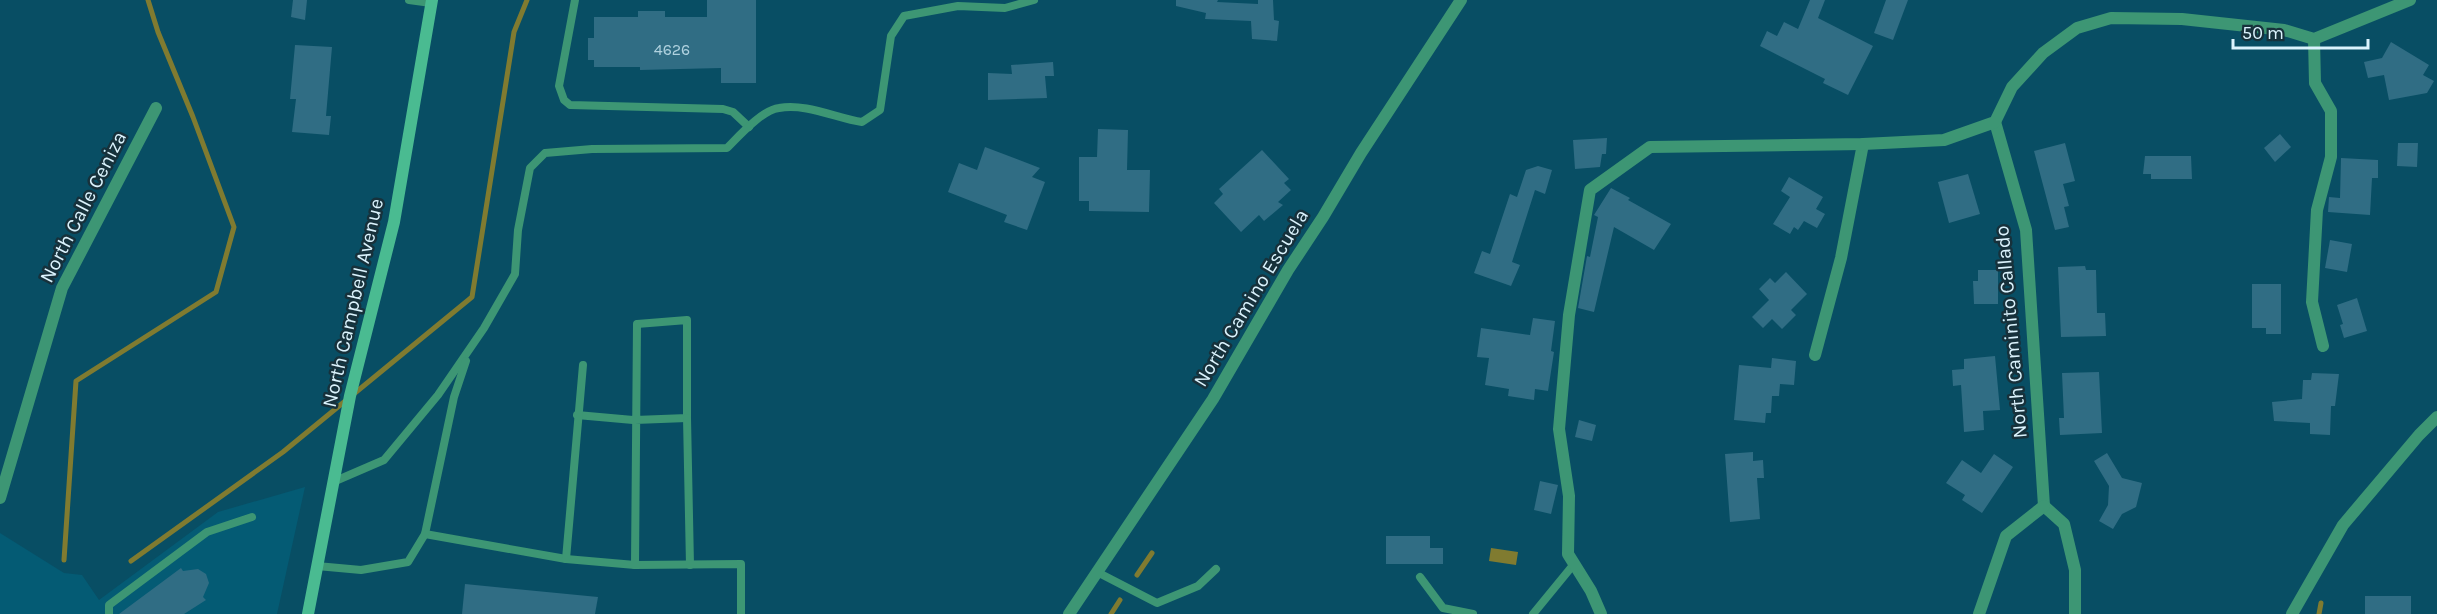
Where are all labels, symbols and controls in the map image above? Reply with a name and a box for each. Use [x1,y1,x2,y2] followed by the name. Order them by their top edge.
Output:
[2233,12,2368,50] scale bar
[2242,22,2284,44] text: 50 m
[654,40,690,59] house number: 4626
[35,127,131,287] street label: North Calle Ceniza
[318,196,388,410] street label: North Campbell Avenue
[1189,205,1313,391] street label: North Camino Escuela
[1990,225,2032,439] street label: North Caminito Callado

